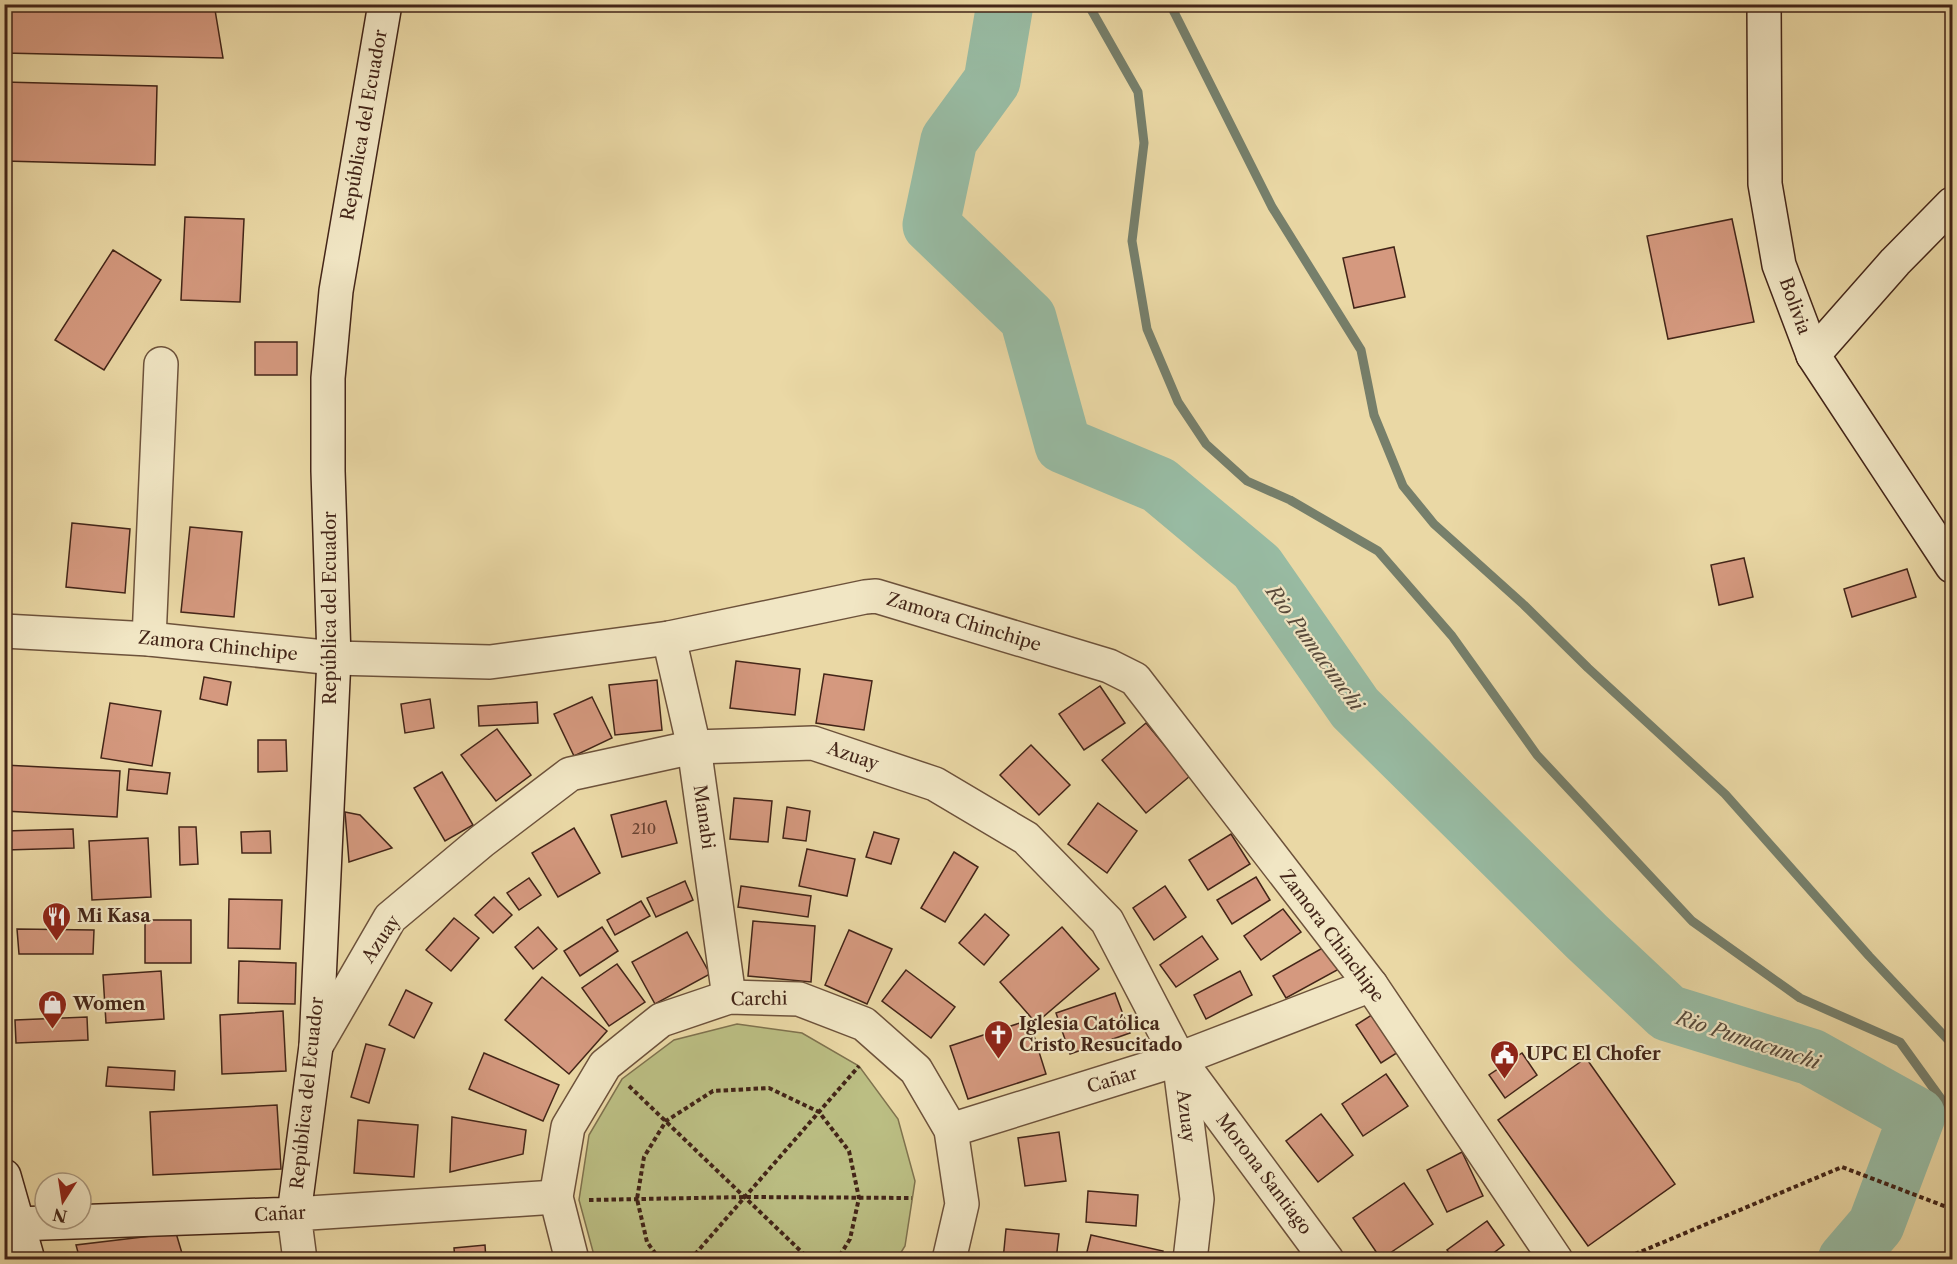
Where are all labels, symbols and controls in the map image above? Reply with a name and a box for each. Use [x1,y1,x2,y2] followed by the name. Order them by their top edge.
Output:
[336,27,392,222] street label: República del Ecuador
[1775,275,1816,338] street label: Bolivia
[319,511,341,705] street label: República del Ecuador
[1260,579,1370,717] water label: Rio Pumacunchi
[884,588,1044,656] street label: Zamora Chinchipe
[137,627,299,665] street label: Zamora Chinchipe
[824,737,882,775] street label: Azuay
[689,783,719,851] street label: Manabi
[632,819,656,838] house number: 210
[1275,865,1389,1007] street label: Zamora Chinchipe
[40,900,72,942] restaurant icon: Mi Kasa
[77,905,151,927] place label: Mi Kasa
[357,910,405,968] street label: Azuay
[730,987,788,1010] street label: Carchi
[36,988,68,1030] shop icon: Women
[72,993,146,1015] place label: Women
[286,995,328,1190] street label: República del Ecuador
[1671,1005,1825,1075] water label: Rio Pumacunchi
[1019,1013,1182,1056] place label: Iglesia Católica Cristo Resucitado
[982,1018,1014,1060] church icon: Iglesia Católica Cristo Resucitado
[1489,1038,1521,1080] public building icon: UPC El Chofer
[1526,1043,1661,1065] place label: UPC El Chofer
[1084,1062,1140,1098] street label: Cañar
[1172,1087,1200,1144] street label: Azuay
[1211,1109,1317,1239] street label: Morona Santiago
[33,1171,93,1231] north arrow
[254,1202,307,1226] street label: Cañar
[51,1204,69,1227] text: N

